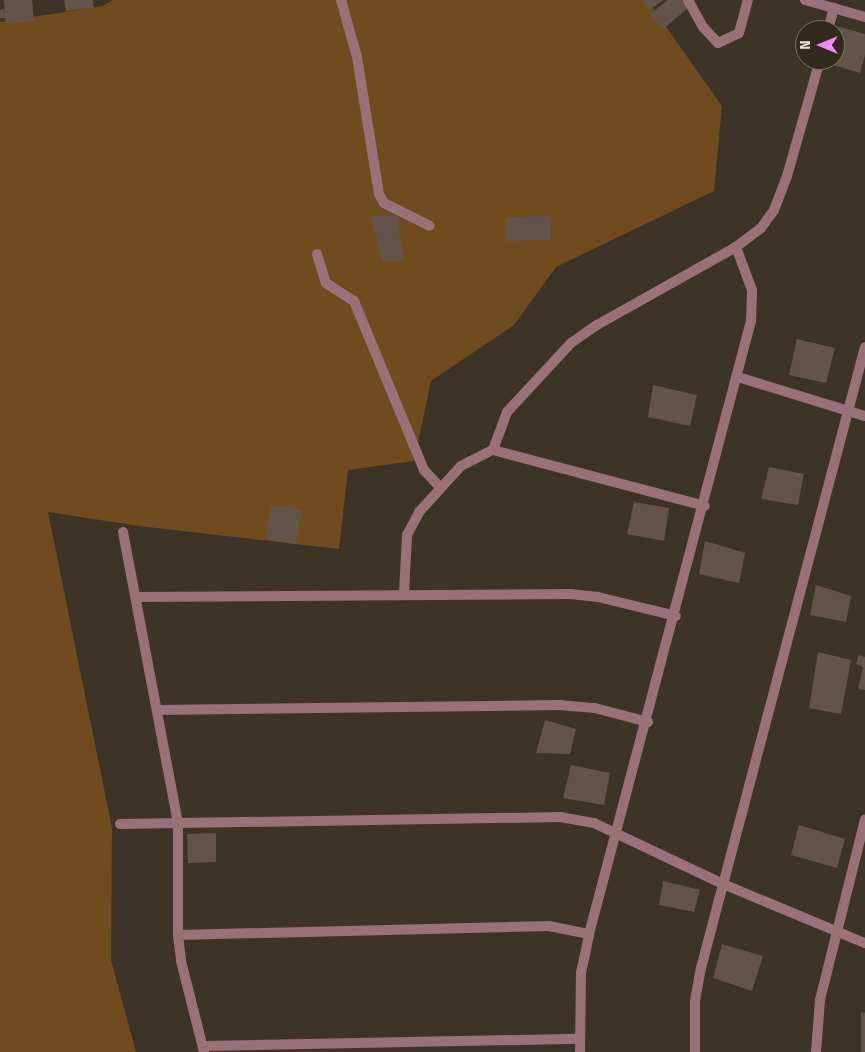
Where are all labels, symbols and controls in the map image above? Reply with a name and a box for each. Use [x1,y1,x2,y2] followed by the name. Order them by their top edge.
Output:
[795,20,845,70] north arrow
[797,40,814,50] text: N

